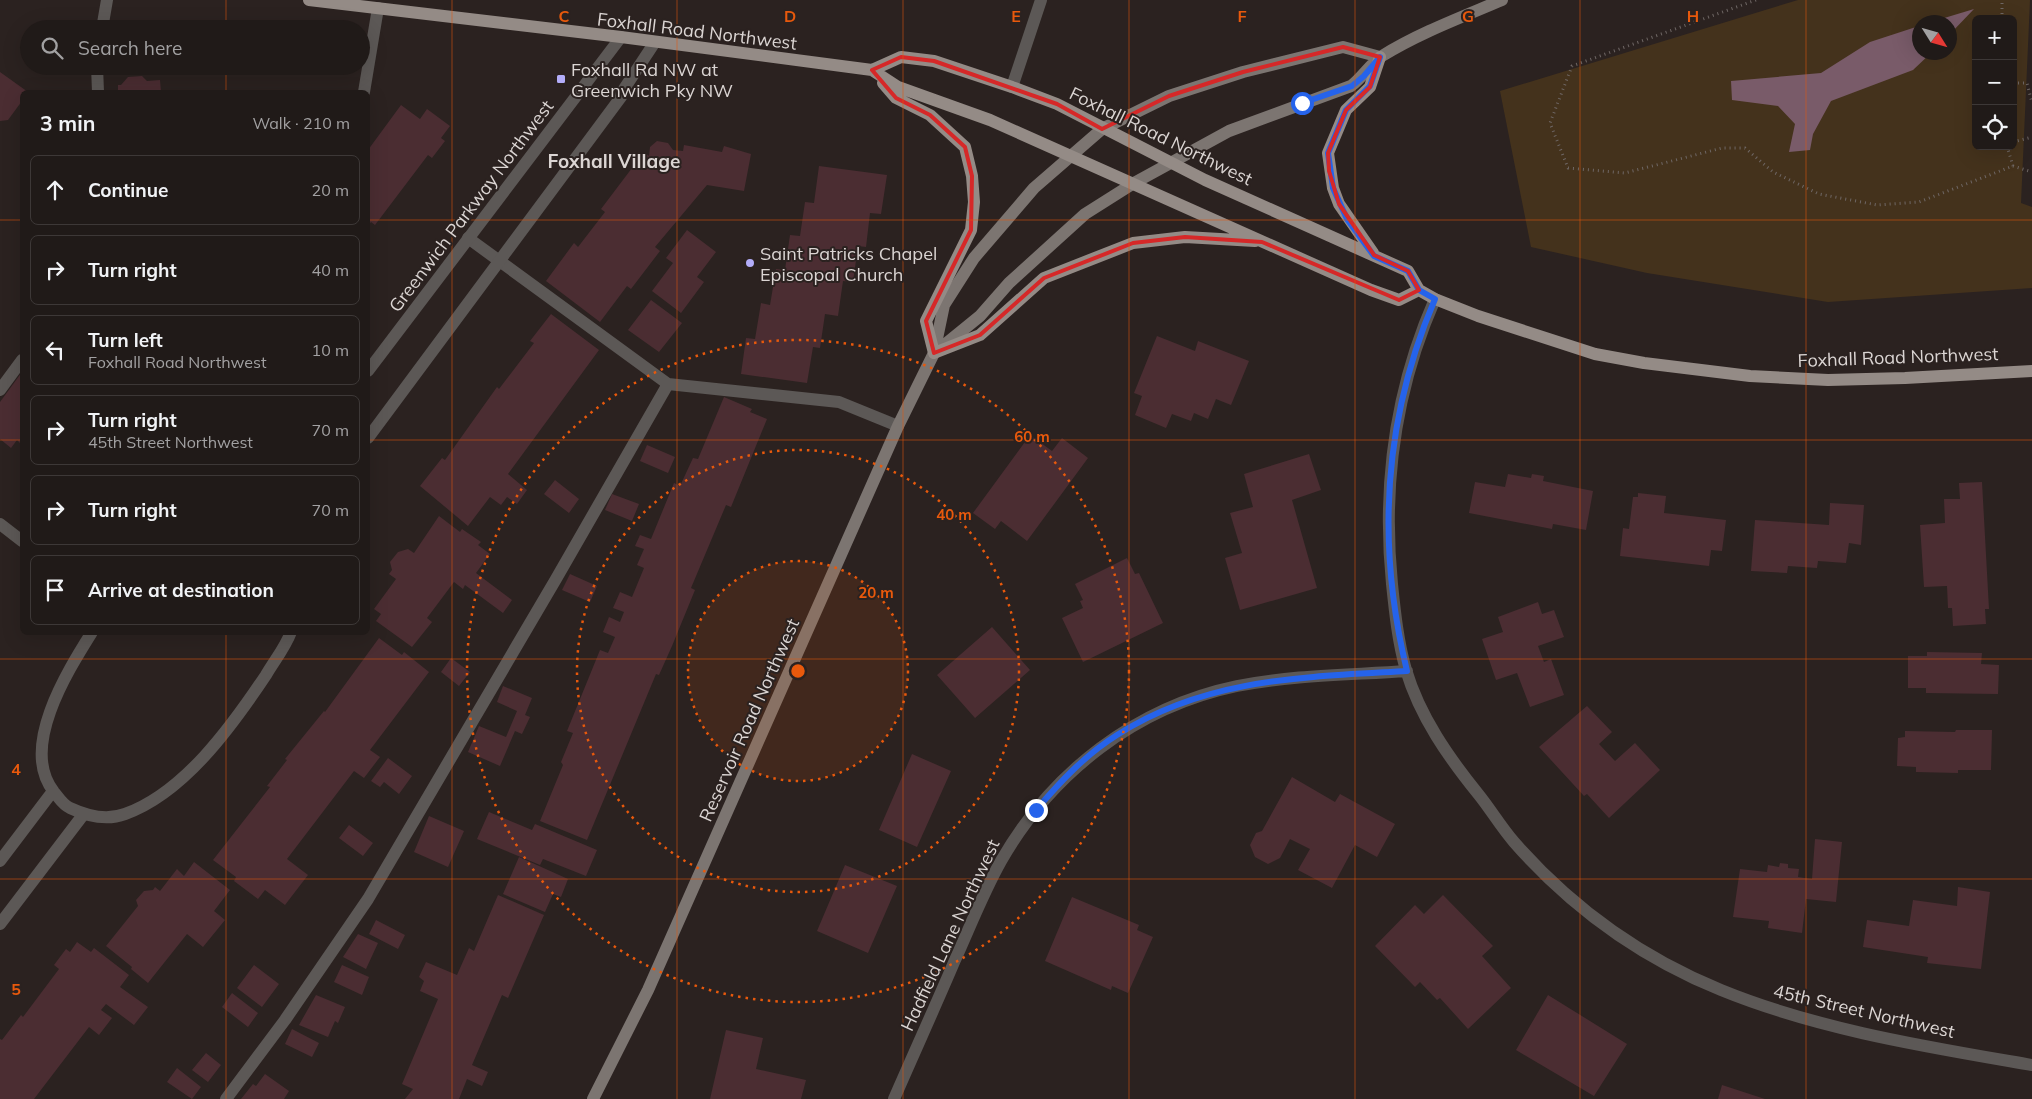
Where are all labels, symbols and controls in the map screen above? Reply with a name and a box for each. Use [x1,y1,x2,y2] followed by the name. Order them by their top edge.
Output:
[559,6,570,26] text: C
[784,6,796,26] text: D
[1011,6,1021,26] text: E
[1237,6,1247,26] text: F
[1462,6,1474,26] text: G
[1687,6,1699,26] text: H
[596,7,798,55] street label: Foxhall Road Northwest
[1912,15,1957,60] north arrow
[1972,15,2017,150] map controls
[1972,15,2017,60] button: +
[20,20,370,75] search box
[38,34,66,62] icon: search
[78,36,182,60] text: Search here
[571,58,733,102] place label: Foxhall Rd NW at Greenwich Pky NW
[1972,60,2017,105] button: −
[555,73,567,85] marker: Foxhall Rd NW at Greenwich Pky NW
[1066,82,1256,190] street label: Foxhall Road Northwest
[1291,92,1314,115] route start
[384,95,558,317] street label: Greenwich Parkway Northwest
[1972,105,2017,150] button: locate
[40,110,95,136] text: 3 min
[252,113,350,133] text: Walk · 210 m
[548,149,680,173] district label: Foxhall Village
[41,176,69,204] icon: ahead
[88,178,168,202] text: Continue
[312,180,349,200] text: 20 m
[760,242,937,286] place label: Saint Patricks Chapel Episcopal Church
[41,256,69,284] icon: right
[744,257,756,269] marker: Saint Patricks Chapel Episcopal Church
[88,258,177,282] text: Turn right
[312,260,349,280] text: 40 m
[88,328,163,352] text: Turn left
[41,336,69,364] icon: left
[312,340,349,360] text: 10 m
[1797,342,1999,372] street label: Foxhall Road Northwest
[88,352,267,372] text: Foxhall Road Northwest
[88,408,177,432] text: Turn right
[41,416,69,444] icon: right
[312,420,349,440] text: 70 m
[1014,427,1050,446] text: 60 m
[88,432,253,452] text: 45th Street Northwest
[41,496,69,524] icon: right
[88,498,177,522] text: Turn right
[312,500,349,520] text: 70 m
[936,505,972,524] text: 40 m
[41,576,69,604] icon: arrive
[88,578,274,602] text: Arrive at destination
[858,583,894,602] text: 20 m
[694,615,804,825] street label: Reservoir Road Northwest
[789,662,807,680] centre of rings
[11,759,21,779] text: 4
[1025,799,1048,822] route end
[895,835,1005,1035] street label: Hadfield Lane Northwest
[11,979,21,999] text: 5
[1771,979,1957,1043] street label: 45th Street Northwest

